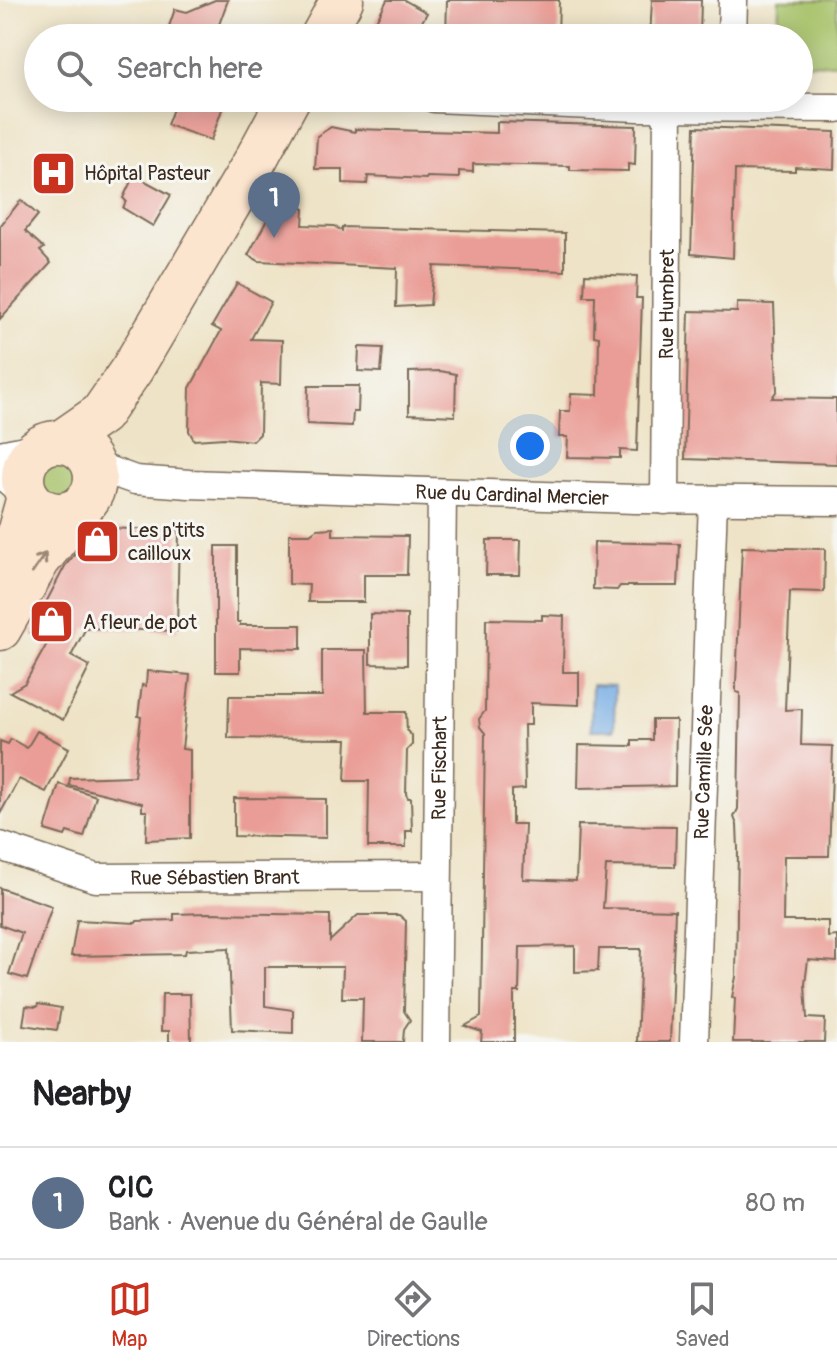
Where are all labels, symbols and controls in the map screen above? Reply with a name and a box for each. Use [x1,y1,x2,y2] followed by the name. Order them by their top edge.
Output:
[24,24,813,112] search box
[52,46,96,90] icon: search
[116,50,263,87] text: Search here
[29,149,77,197] hospital icon: Hôpital Pasteur
[84,161,211,186] place label: Hôpital Pasteur
[248,172,300,238] pin: 1
[654,248,680,359] street label: Rue Humbret
[510,426,550,466] your location
[415,480,609,511] street label: Rue du Cardinal Mercier
[73,518,121,566] shop icon: Les p'tits cailloux
[128,518,204,566] place label: Les p'tits cailloux
[30,552,47,574] one-way arrow
[28,598,76,646] shop icon: A fleur de pot
[83,610,198,635] place label: A fleur de pot
[689,704,719,840] street label: Rue Camille Sée
[426,715,453,820] street label: Rue Fischart
[130,865,301,891] street label: Rue Sébastien Brant
[32,1073,131,1116] text: Nearby
[108,1169,153,1206] text: CIC
[53,1187,63,1219] text: 1
[745,1187,805,1219] text: 80 m
[108,1206,488,1238] text: Bank · Avenue du Général de Gaulle
[108,1277,152,1353] tab: Map
[367,1277,460,1353] tab: Directions
[675,1277,729,1353] tab: Saved

